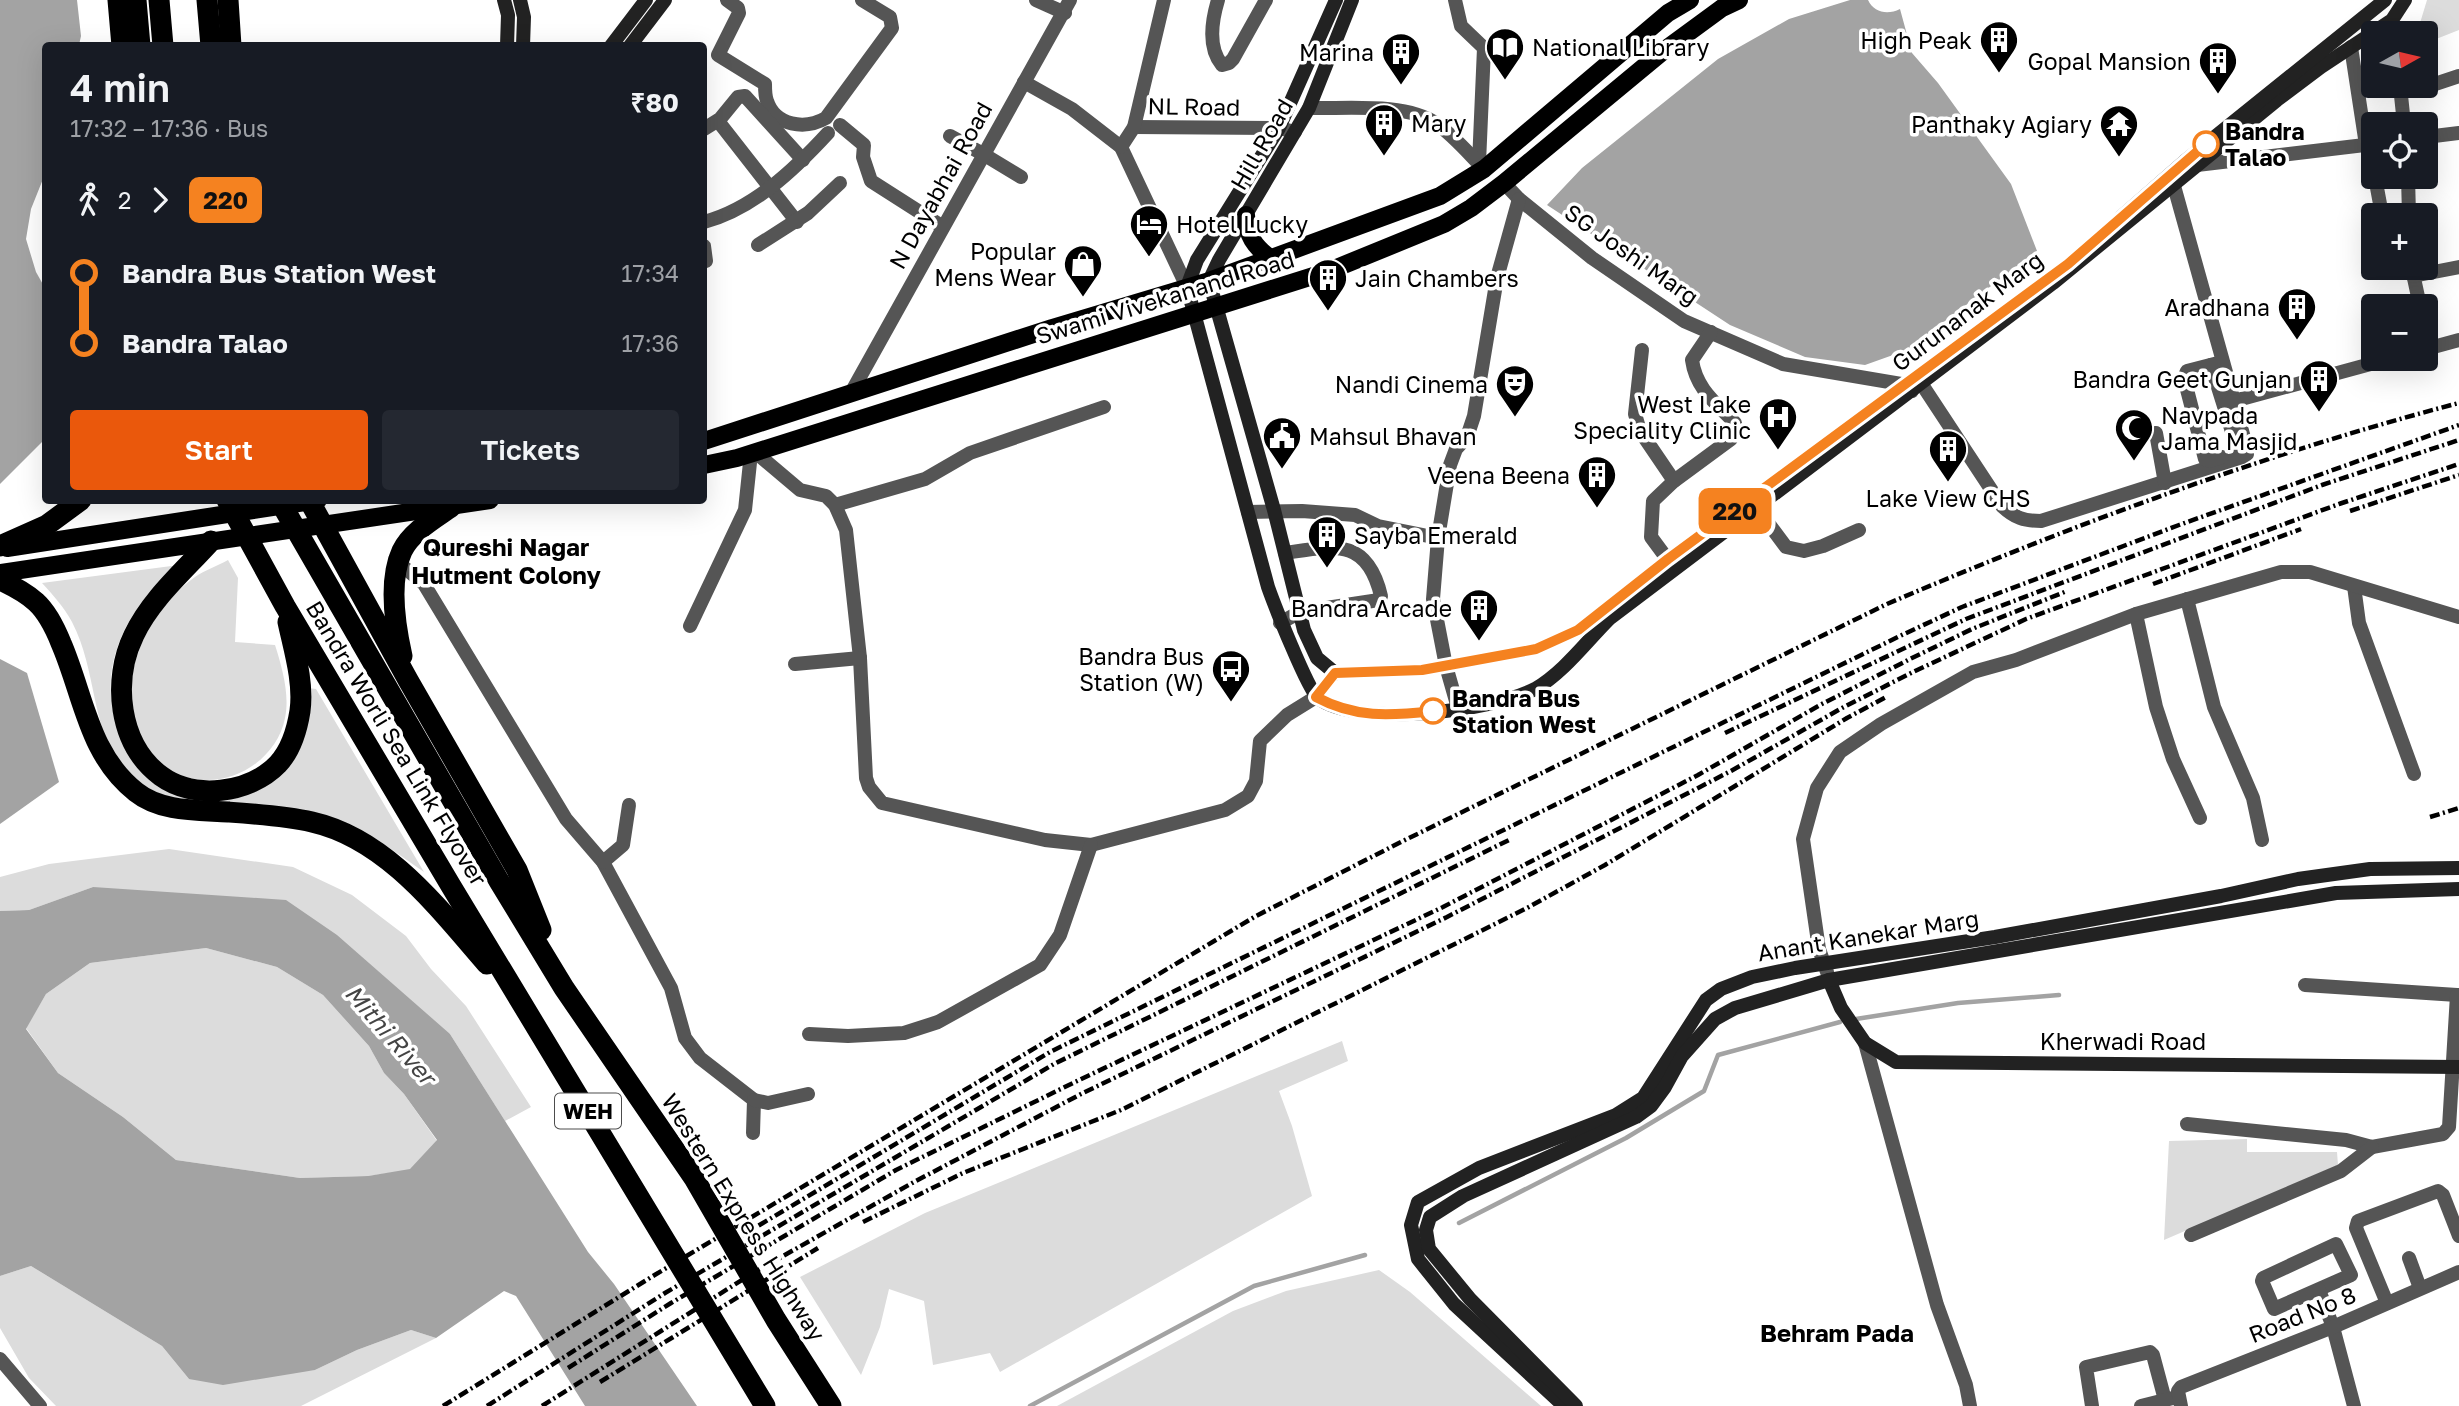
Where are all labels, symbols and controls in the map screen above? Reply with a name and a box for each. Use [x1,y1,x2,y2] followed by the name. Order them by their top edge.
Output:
[1978,19,2020,74] building icon: High Peak
[2361,21,2438,98] north arrow
[2361,21,2438,371] map controls
[1484,26,1526,81] library icon: National Library
[1860,26,1972,54] place label: High Peak
[1380,31,1422,86] building icon: Marina
[1532,33,1709,61] place label: National Library
[1299,38,1374,66] place label: Marina
[2197,40,2239,95] building icon: Gopal Mansion
[2028,47,2191,75] place label: Gopal Mansion
[70,65,170,110] text: 4 min
[631,87,679,118] text: ₹80
[1147,91,1241,121] street label: NL Road
[1224,93,1298,195] street label: Hill Road
[883,97,997,273] street label: N Dayabhai Road
[1363,102,1405,157] building icon: Mary
[2098,103,2140,158] temple icon: Panthaky Agiary
[1411,109,1466,137] place label: Mary
[1911,110,2092,138] place label: Panthaky Agiary
[2361,112,2438,189] button: locate
[70,114,268,142] text: 17:32 – 17:36 · Bus
[2225,117,2305,171] place label: Bandra Talao
[2193,131,2219,157] marker: Bandra Talao
[70,181,108,219] icon: walk
[141,181,179,219] icon: forward
[203,185,248,214] text: 220
[118,186,131,214] text: 2
[1560,197,1704,311] street label: SG Joshi Marg
[1128,203,1170,258] hotel icon: Hotel Lucky
[2361,203,2438,280] button: +
[1176,210,1308,238] place label: Hotel Lucky
[934,237,1056,291] place label: Popular Mens Wear
[1062,243,1104,298] shop icon: Popular Mens Wear
[1032,244,1298,350] street label: Swami Vivekanand Road
[1886,245,2048,377] street label: Gurunanak Marg
[1307,257,1349,312] building icon: Jain Chambers
[122,258,436,289] text: Bandra Bus Station West
[621,259,679,287] text: 17:34
[1355,264,1519,292] place label: Jain Chambers
[2276,286,2318,341] building icon: Aradhana
[2164,293,2270,321] place label: Aradhana
[2361,294,2438,371] button: −
[122,328,288,359] text: Bandra Talao
[621,329,679,357] text: 17:36
[2298,358,2340,413] building icon: Bandra Geet Gunjan
[1494,363,1536,418] theatre icon: Nandi Cinema
[2072,365,2292,393] place label: Bandra Geet Gunjan
[1335,370,1488,398] place label: Nandi Cinema
[1573,390,1751,444] place label: West Lake Speciality Clinic
[1757,396,1799,451] hospital icon: West Lake Speciality Clinic
[2161,401,2297,455] place label: Navpada Jama Masjid
[2113,407,2155,462] mosque icon: Navpada Jama Masjid
[70,410,368,490] button: Start
[382,410,679,490] button: Tickets
[1261,415,1303,470] public building icon: Mahsul Bhavan
[1309,422,1477,450] place label: Mahsul Bhavan
[1927,428,1969,483] building icon: Lake View CHS
[1576,454,1618,509] building icon: Veena Beena
[1427,461,1570,489] place label: Veena Beena
[1866,484,2030,512] place label: Lake View CHS
[1695,488,1775,534] line badge: 220
[1713,496,1757,525] text: 220
[1306,514,1348,569] building icon: Sayba Emerald
[1354,521,1518,549] place label: Sayba Emerald
[411,532,601,589] district label: Qureshi Nagar Hutment Colony
[1458,587,1500,642] building icon: Bandra Arcade
[1291,594,1452,622] place label: Bandra Arcade
[301,595,493,891] street label: Bandra Worli Sea Link Flyover
[1078,642,1204,696] place label: Bandra Bus Station (W)
[1210,648,1252,703] bus stop icon: Bandra Bus Station (W)
[1452,684,1596,738] place label: Bandra Bus Station West
[1420,698,1446,724] marker: Bandra Bus Station West
[1755,904,1981,966] street label: Anant Kanekar Marg
[340,978,445,1093] water label: Mithi River
[2040,1027,2206,1055] street label: Kherwadi Road
[656,1088,832,1346] street label: Western Express Highway
[555,1094,621,1128] road number: WEH
[2244,1280,2360,1348] street label: Road No 8
[1760,1318,1914,1347] district label: Behram Pada

